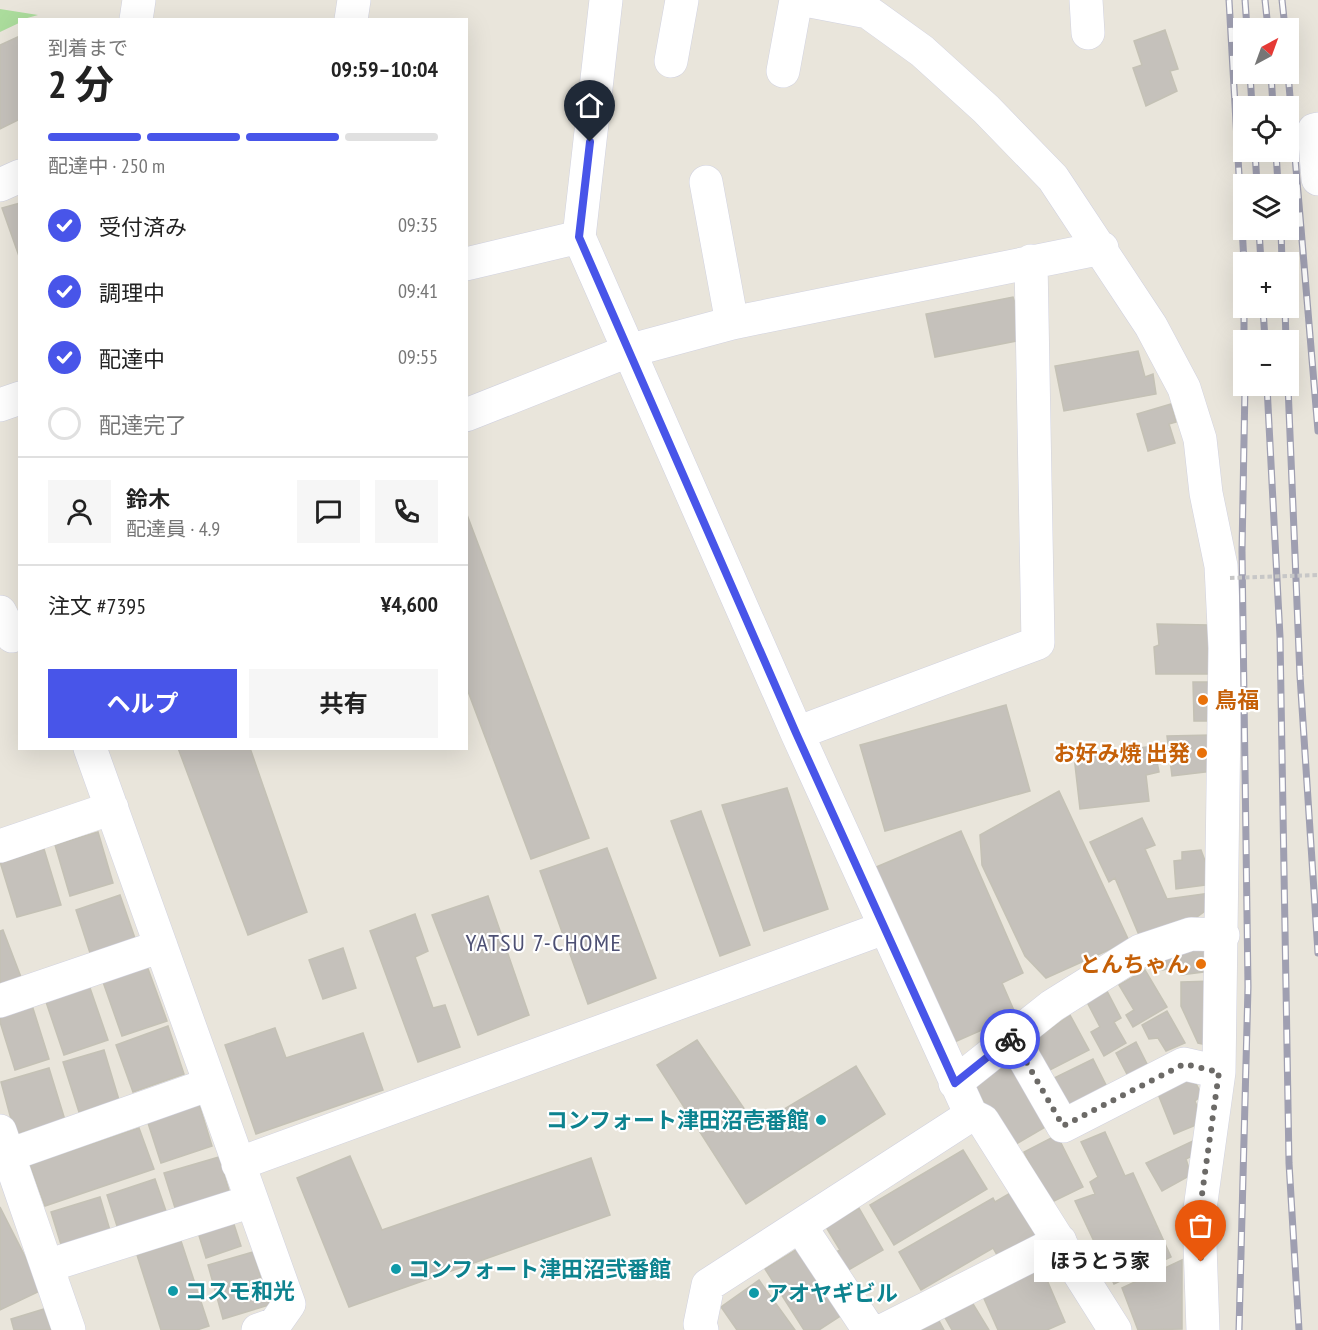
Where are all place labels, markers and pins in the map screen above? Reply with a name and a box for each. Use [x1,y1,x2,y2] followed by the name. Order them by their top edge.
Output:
[564,80,615,142] pin
[1215,686,1259,714] place label: 鳥福
[1196,693,1210,707] marker: 鳥福
[1053,739,1190,767] place label: お好み焼 出発
[1195,746,1209,760] marker: お好み焼 出発
[1079,950,1189,978] place label: とんちゃん
[1194,957,1208,971] marker: とんちゃん
[546,1106,809,1134] place label: コンフォート津田沼壱番館
[814,1113,828,1127] marker: コンフォート津田沼壱番館
[1175,1200,1226,1262] pin
[1033,1241,1165,1283] callout: ほうとう家
[408,1255,671,1283] place label: コンフォート津田沼弐番館
[389,1262,403,1276] marker: コンフォート津田沼弐番館
[185,1277,295,1305] place label: コスモ和光
[766,1279,898,1307] place label: アオヤギビル
[166,1284,180,1298] marker: コスモ和光
[747,1286,761,1300] marker: アオヤギビル

